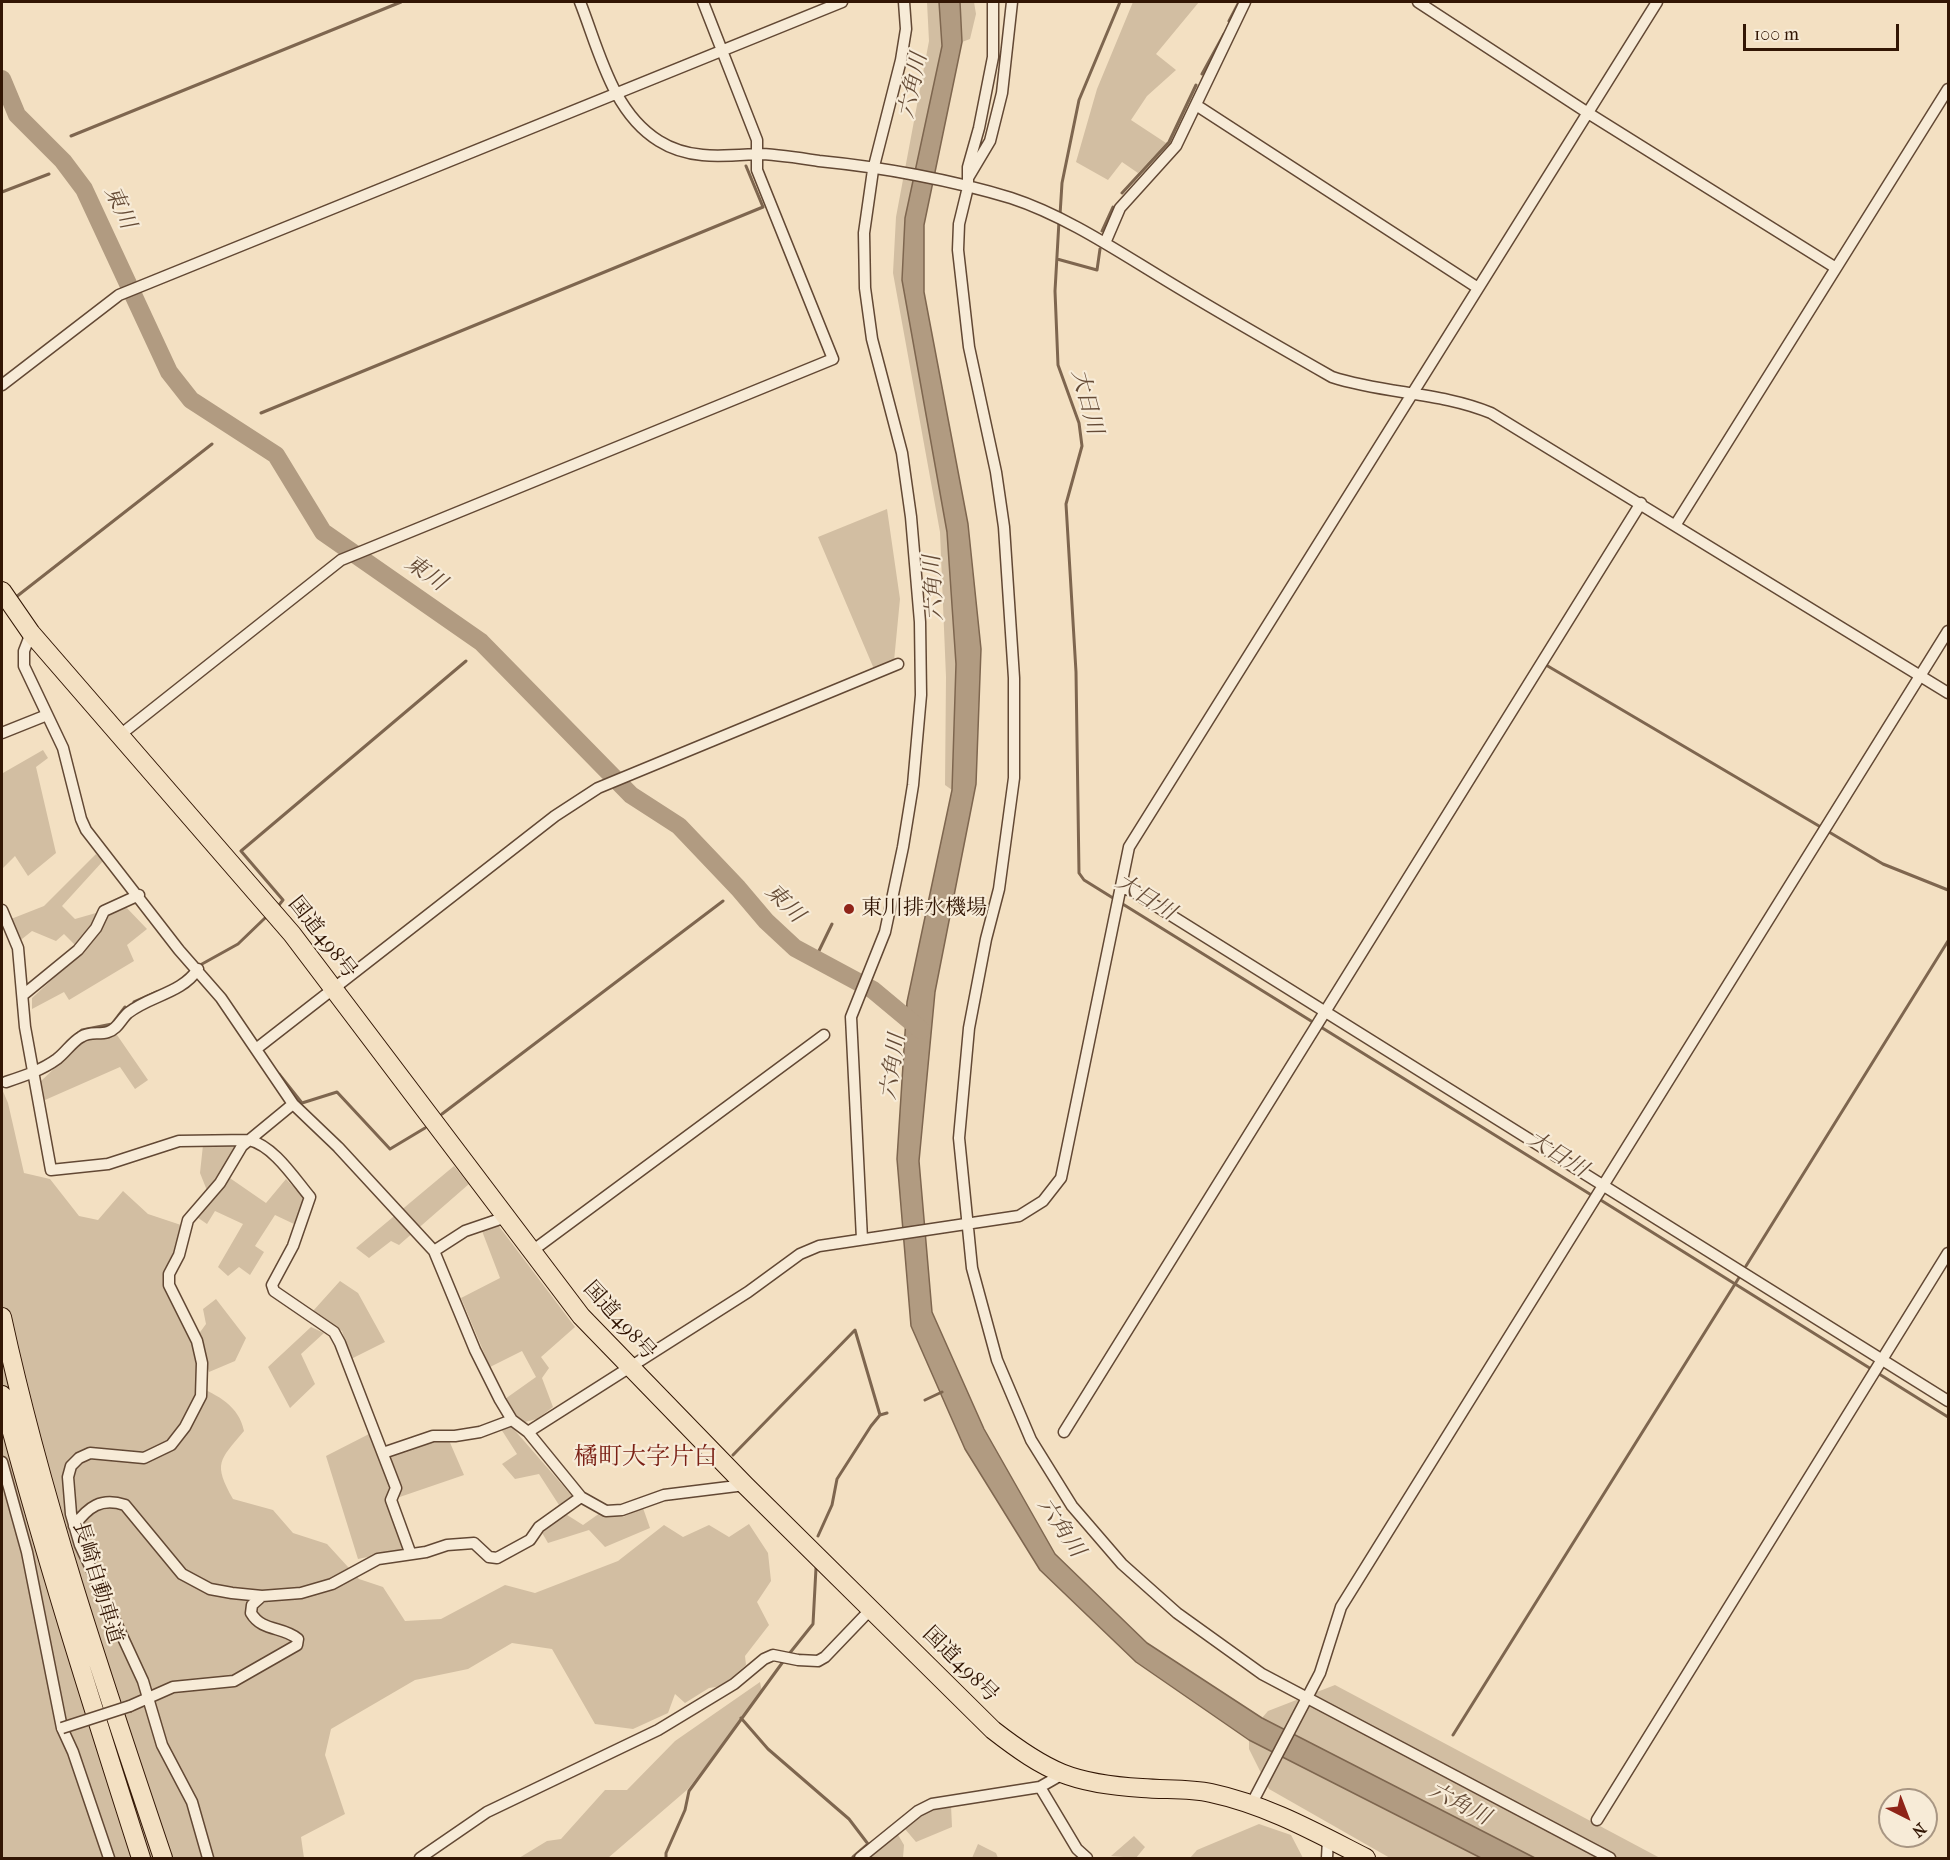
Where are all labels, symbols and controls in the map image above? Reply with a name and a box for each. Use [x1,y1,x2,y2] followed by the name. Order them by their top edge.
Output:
[1746,12,1902,50] scale bar
[1754,24,1799,45] text: 100 m
[894,51,934,121] water label: 六角川
[98,182,140,234] water label: 東川
[1065,367,1107,437] water label: 大日川
[399,551,451,597] water label: 東川
[920,554,950,622] water label: 六角川
[1110,869,1180,927] water label: 大日川
[759,879,809,929] water label: 東川
[282,892,362,984] street label: 国道498号
[861,896,987,922] place label: 東川排水機場
[842,902,856,916] marker: 東川排水機場
[876,1032,912,1102] water label: 六角川
[1522,1126,1592,1184] water label: 大日川
[577,1277,661,1365] street label: 国道498号
[574,1444,718,1472] district label: 橘町大字片白
[1031,1493,1089,1563] water label: 六角川
[67,1519,127,1647] street label: 長崎自動車道
[917,1622,1003,1708] street label: 国道498号
[1424,1778,1494,1832] water label: 六角川
[1878,1788,1938,1848] north arrow
[1908,1819,1930,1841] text: N

